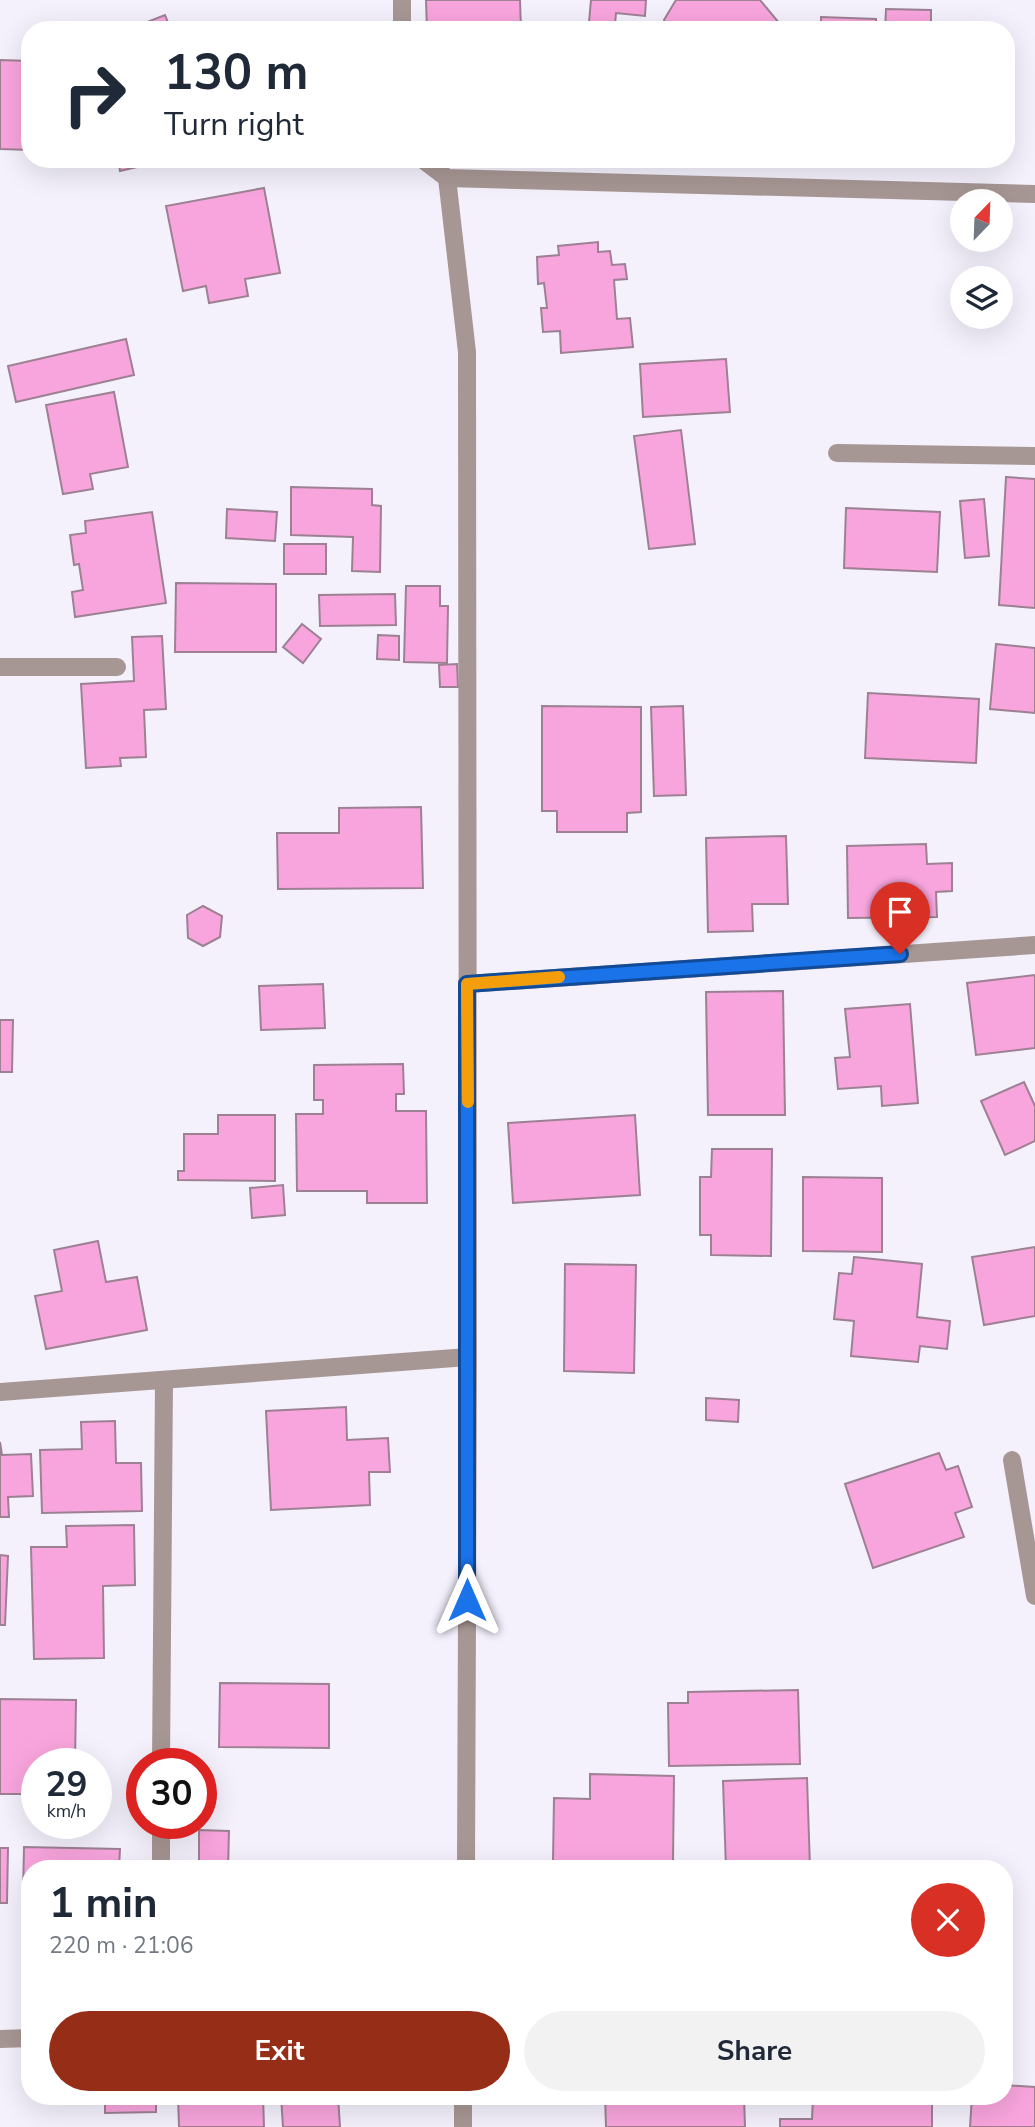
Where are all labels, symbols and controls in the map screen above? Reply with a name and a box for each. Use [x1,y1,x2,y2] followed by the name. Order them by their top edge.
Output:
[164,39,308,106] text: 130 m
[49,49,140,140] icon: right
[164,103,304,146] text: Turn right
[950,189,1013,252] north arrow
[950,189,1013,329] map controls
[950,266,1013,329] button: layers
[870,882,930,954] pin
[881,893,919,931] icon: arrive
[430,1563,504,1637] position arrow
[126,1748,217,1839] speed limit sign: 30
[45,1761,88,1808] text: 29
[47,1799,86,1823] text: km/h
[49,1875,158,1932] text: 1 min
[911,1883,985,1957] button: close
[49,1930,194,1961] text: 220 m · 21:06
[49,2011,510,2091] button: Exit
[524,2011,985,2091] button: Share

